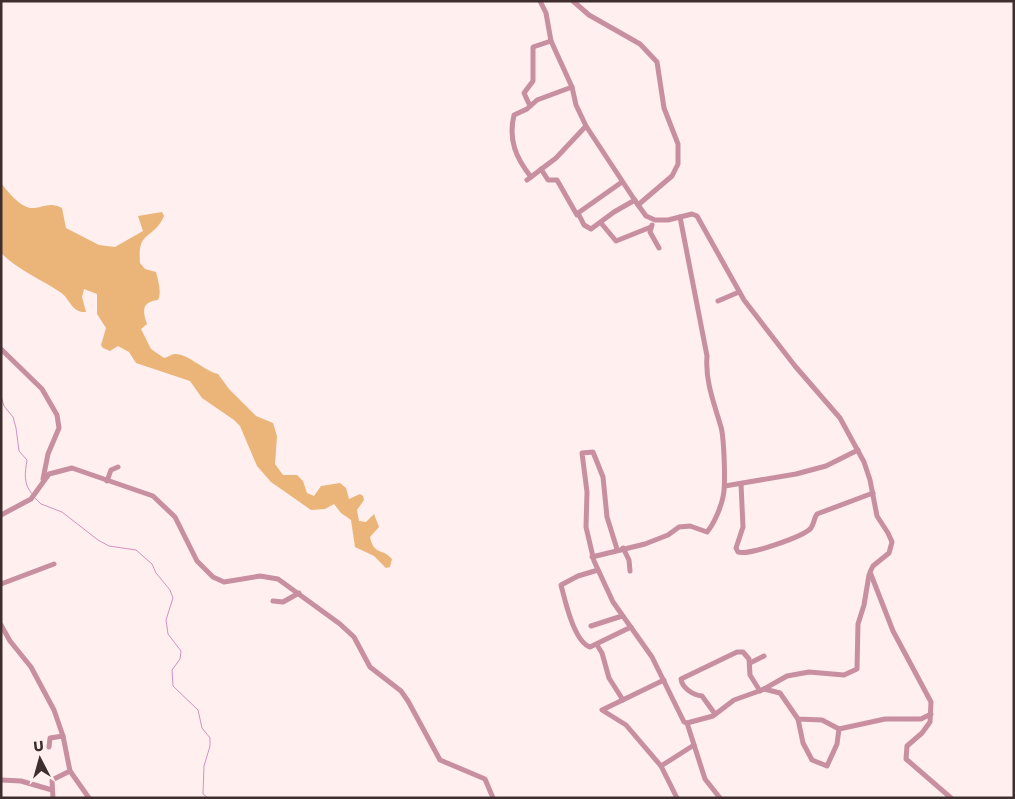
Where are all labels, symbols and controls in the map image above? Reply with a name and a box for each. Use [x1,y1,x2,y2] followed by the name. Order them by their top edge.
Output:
[15,734,65,784] north arrow
[33,737,45,755] text: U

